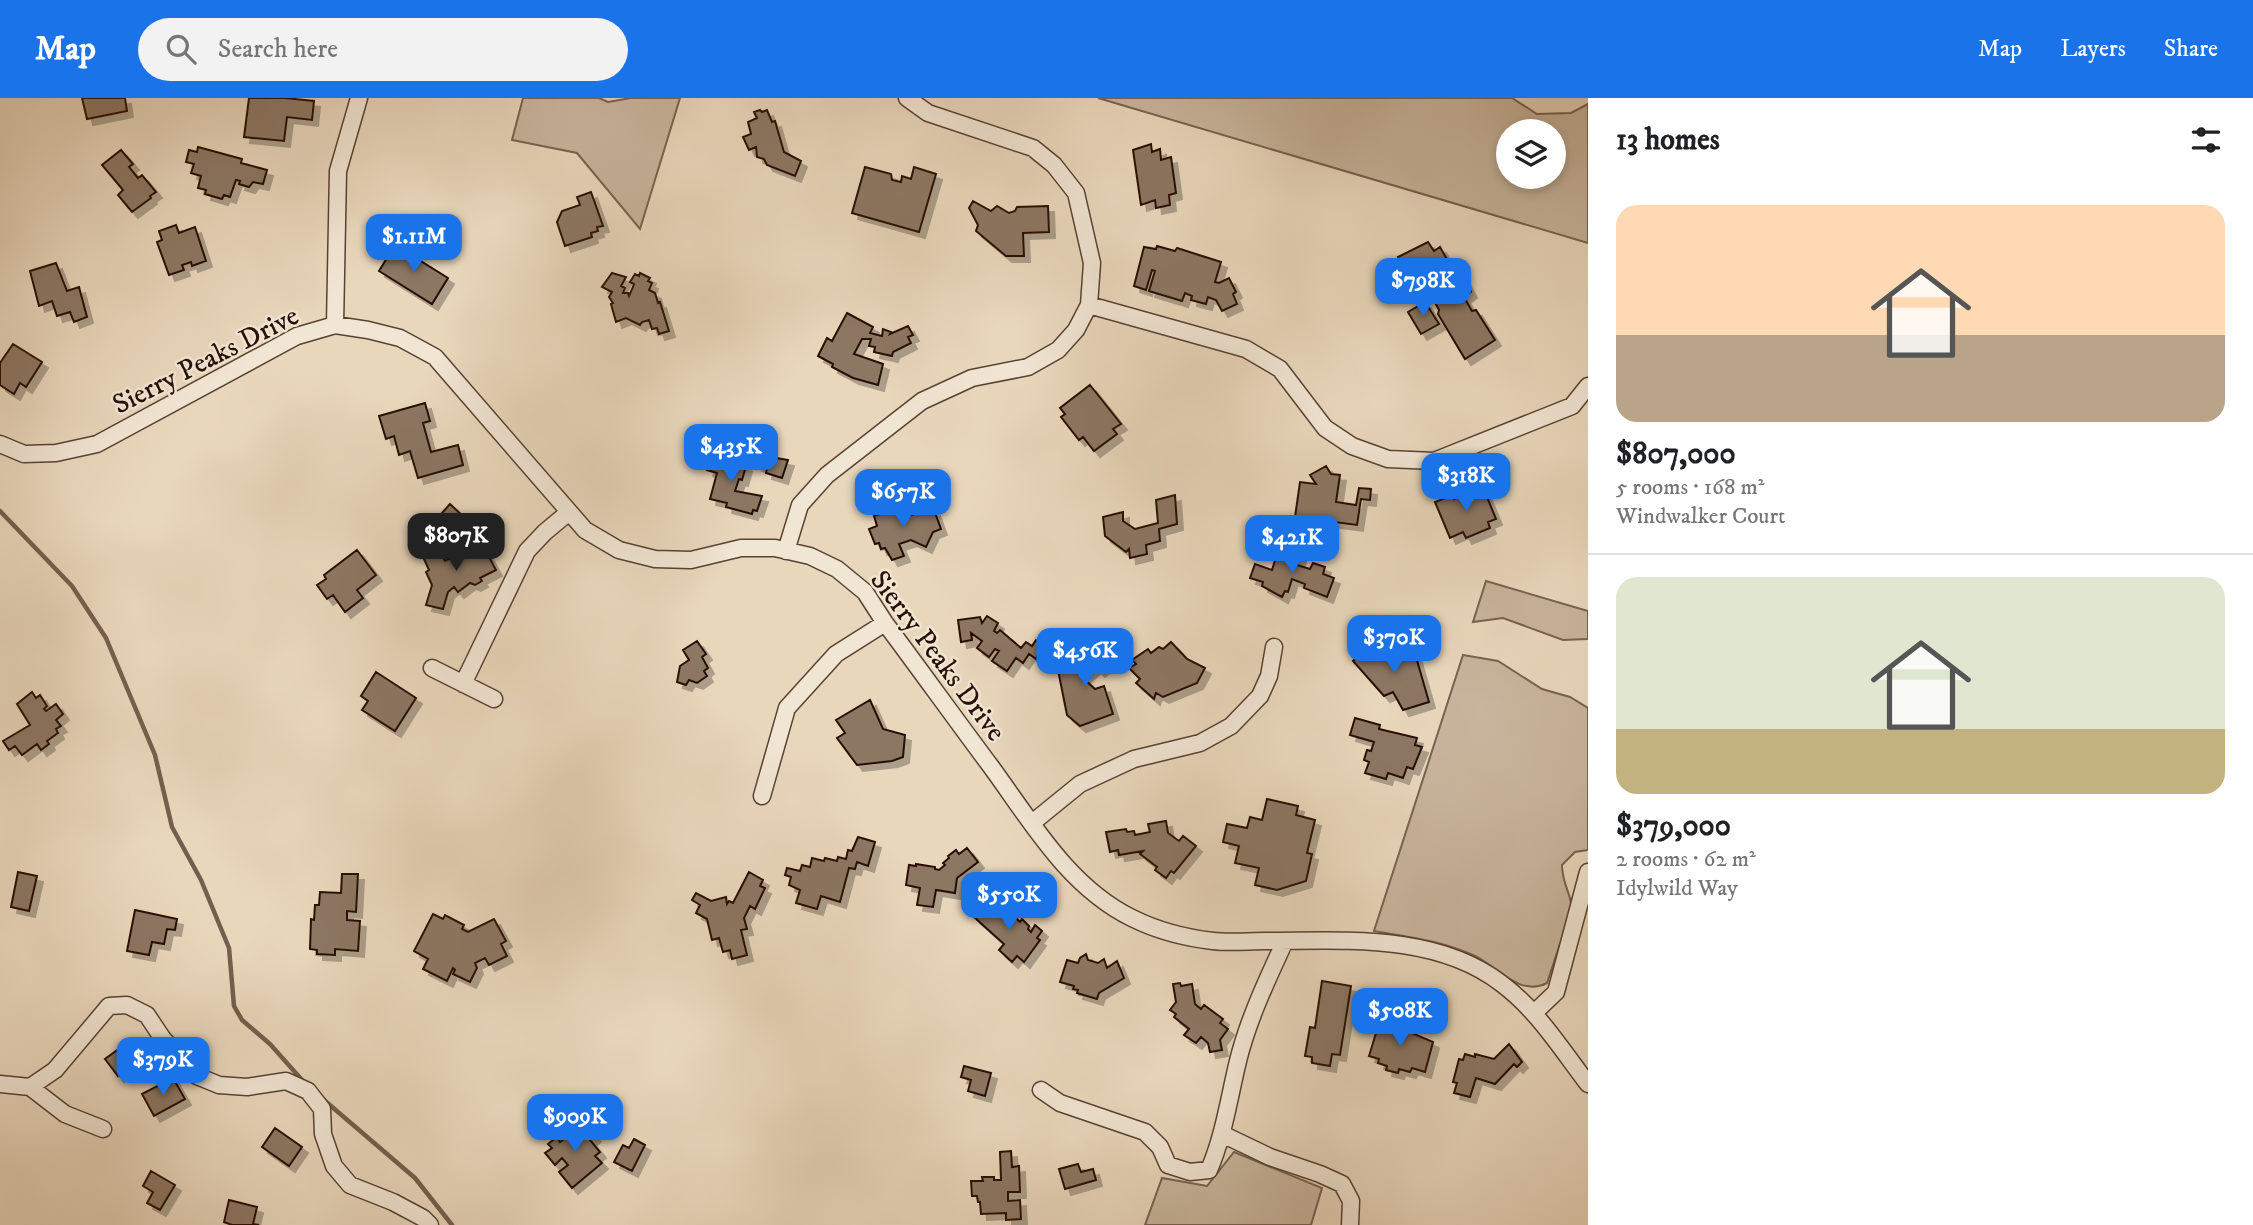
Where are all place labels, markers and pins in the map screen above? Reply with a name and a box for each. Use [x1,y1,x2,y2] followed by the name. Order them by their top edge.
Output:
[357,214,471,274] pin: $1.11M
[1374,258,1472,318] pin: $798K
[682,424,780,484] pin: $435K
[1417,454,1515,513] pin: $318K
[854,470,952,529] pin: $657K
[407,514,505,573] pin: $807K
[1243,516,1341,575] pin: $421K
[1345,616,1443,675] pin: $370K
[1036,628,1134,688] pin: $456K
[960,872,1058,932] pin: $550K
[1351,988,1449,1048] pin: $508K
[114,1038,212,1097] pin: $379K
[526,1094,624,1154] pin: $909K

